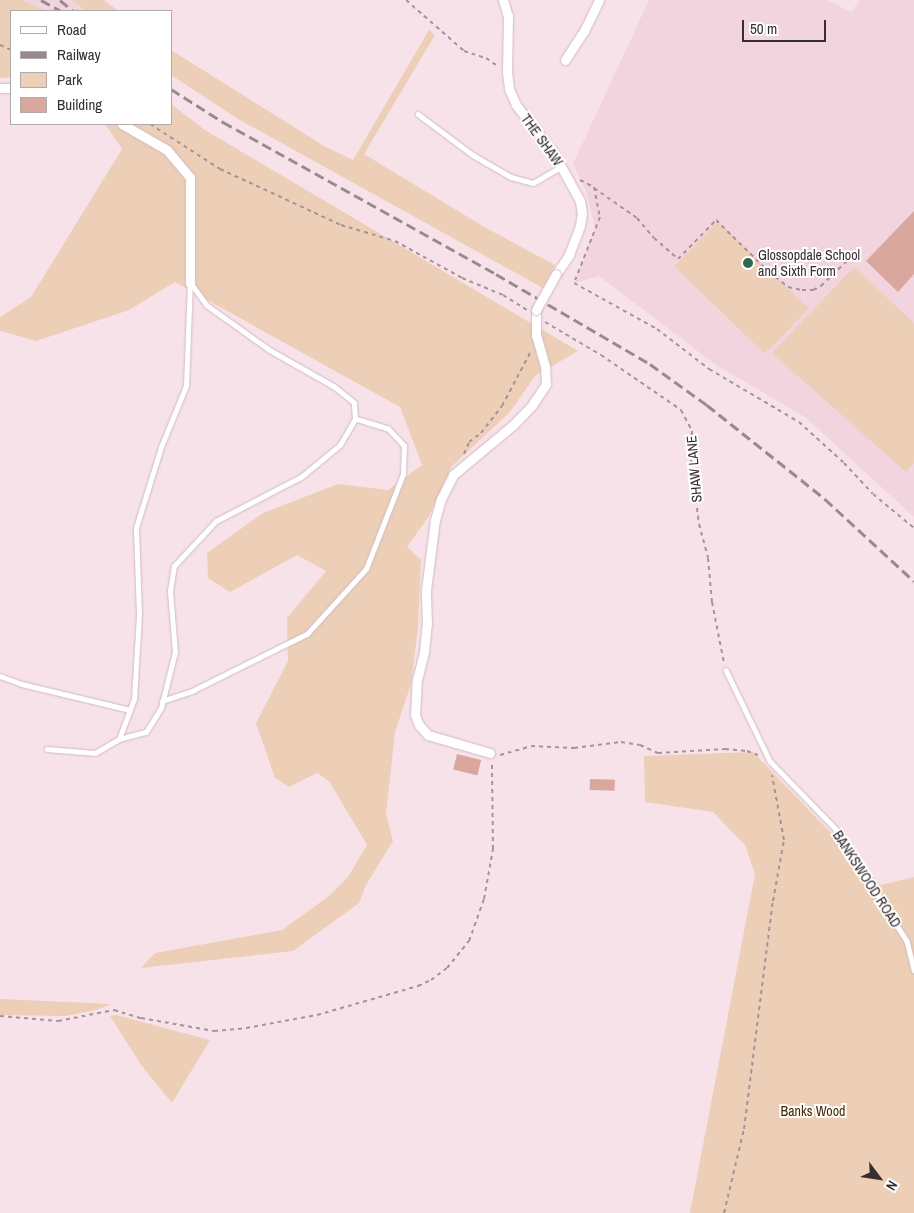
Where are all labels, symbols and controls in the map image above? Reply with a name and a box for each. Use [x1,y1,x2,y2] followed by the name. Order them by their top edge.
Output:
[10,10,172,125] legend
[744,10,828,42] scale bar
[750,18,777,39] text: 50 m
[57,19,86,40] text: Road
[57,44,101,65] text: Railway
[57,69,82,90] text: Park
[57,94,102,115] text: Building
[518,111,566,169] street label: THE SHAW
[758,247,860,280] place label: Glossopdale School and Sixth Form
[742,257,754,269] marker: Glossopdale School and Sixth Form
[683,435,705,503] street label: SHAW LANE
[829,827,905,931] street label: BANKSWOOD ROAD
[781,1103,845,1119] park label: Banks Wood
[854,1153,904,1203] north arrow
[882,1178,902,1194] text: N

